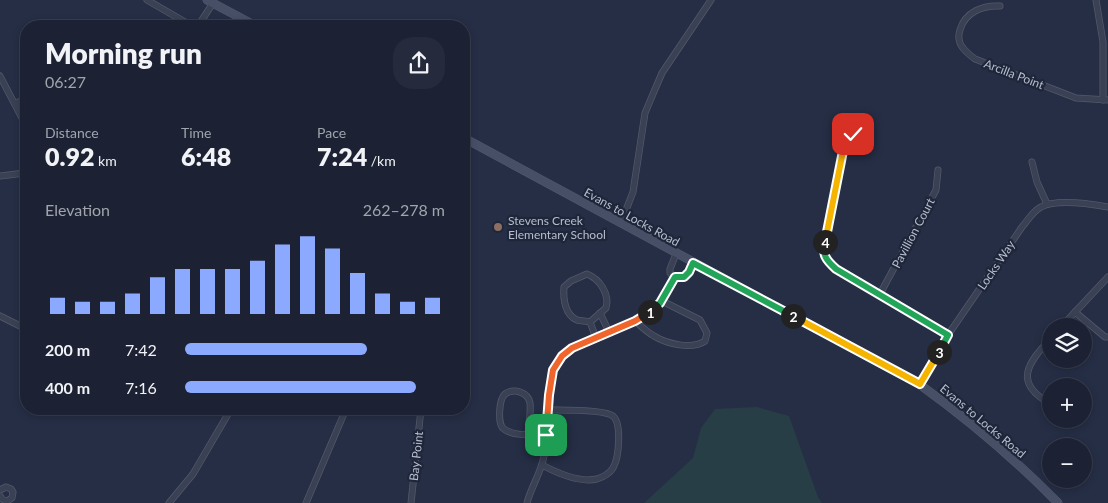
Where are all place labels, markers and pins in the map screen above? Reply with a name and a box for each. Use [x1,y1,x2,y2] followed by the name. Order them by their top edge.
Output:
[832,113,874,155] pin
[508,213,606,242] place label: Stevens Creek Elementary School
[492,221,504,233] marker: Stevens Creek Elementary School
[812,230,838,254] pin: 4
[638,300,662,324] pin: 1
[780,304,806,328] pin: 2
[926,340,952,364] pin: 3
[525,414,567,456] pin

